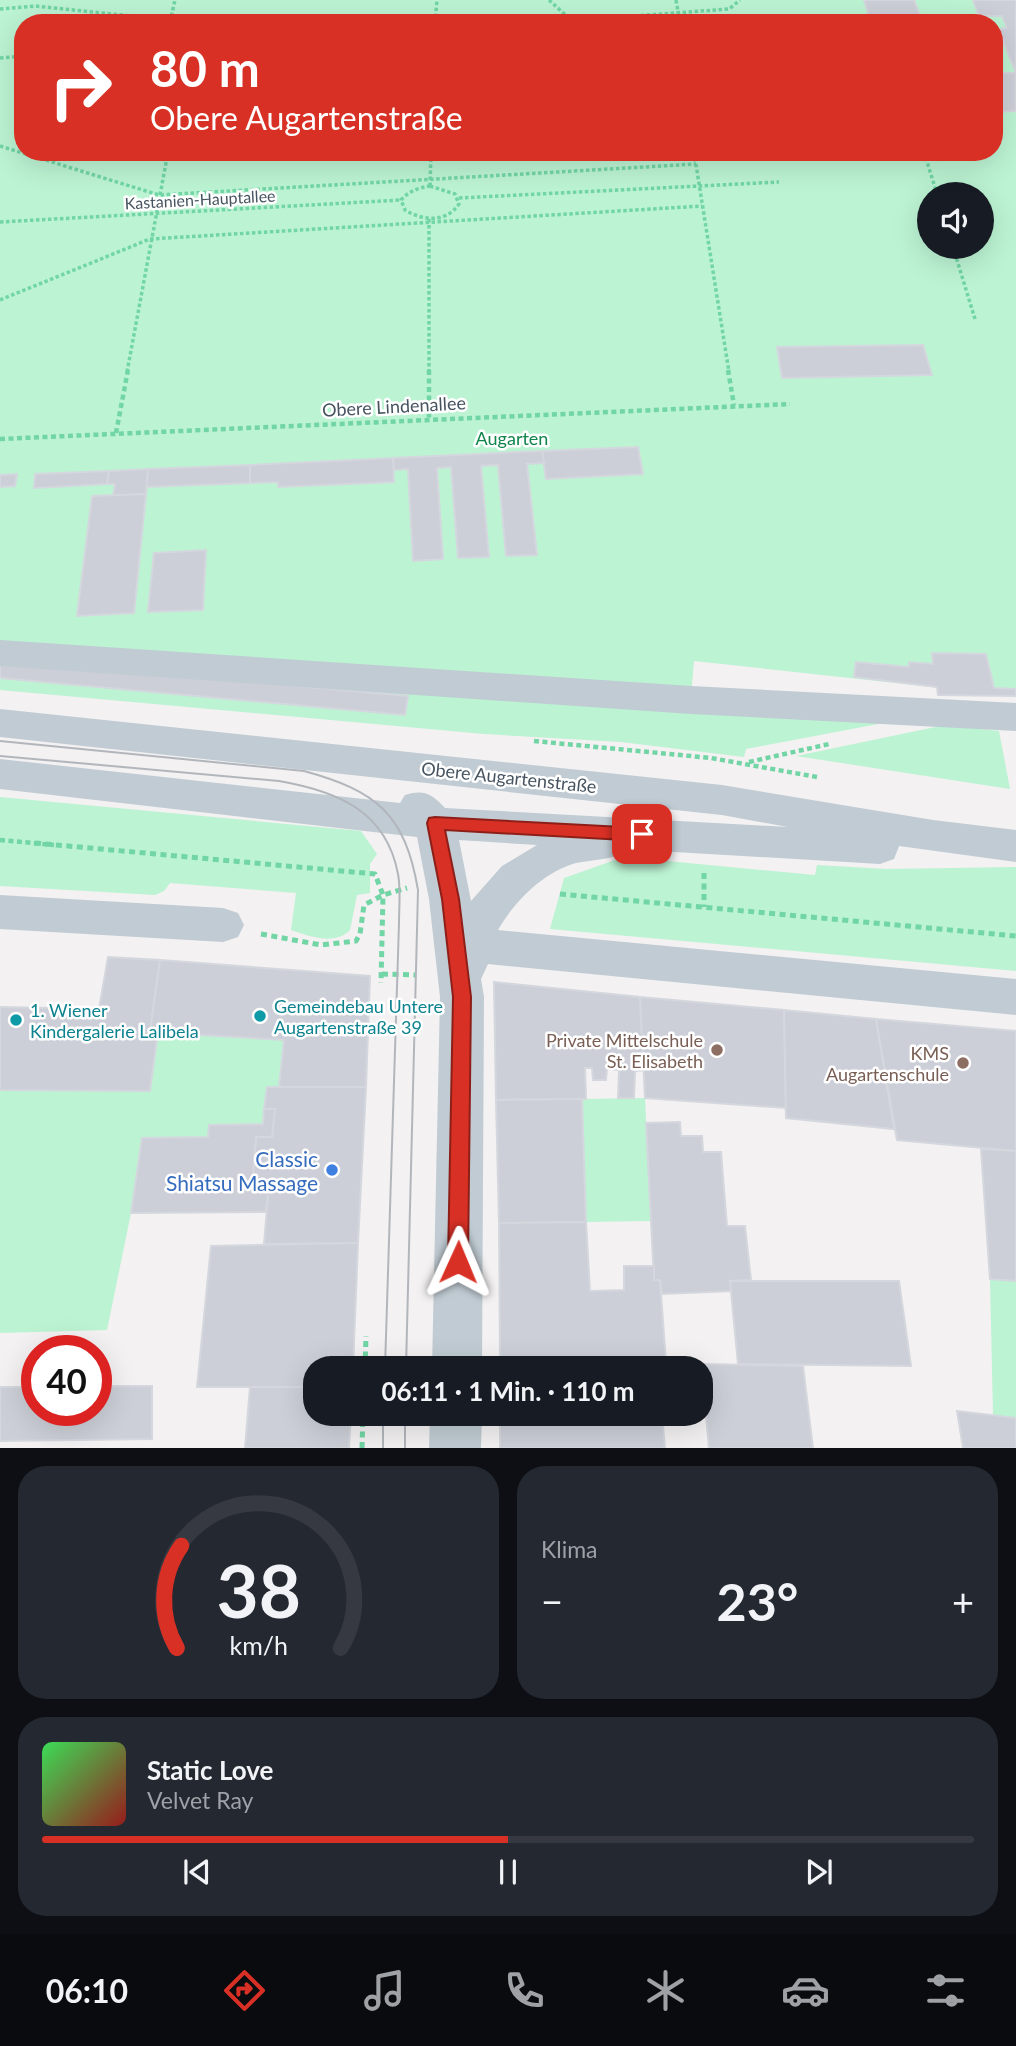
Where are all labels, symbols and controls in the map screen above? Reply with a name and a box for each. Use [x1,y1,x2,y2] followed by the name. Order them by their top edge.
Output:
[150,39,260,97] text: 80 m
[35,42,126,133] icon: right
[150,98,463,137] text: Obere Augartenstraße
[917,182,994,259] map controls
[917,182,994,259] button: sound
[124,186,276,212] street label: Kastanien-Hauptallee
[322,391,466,421] street label: Obere Lindenallee
[476,427,548,449] park label: Augarten
[420,757,598,797] street label: Obere Augartenstraße
[612,804,672,864] pin
[623,815,661,853] icon: arrive
[274,995,443,1038] place label: Gemeindebau Untere Augartenstraße 39
[30,999,199,1042] place label: 1. Wiener Kindergalerie Lalibela
[252,1008,268,1024] marker: Gemeindebau Untere Augartenstraße 39
[8,1012,24,1028] marker: 1. Wiener Kindergalerie Lalibela
[546,1029,703,1072] place label: Private Mittelschule St. Elisabeth
[709,1042,725,1058] marker: Private Mittelschule St. Elisabeth
[826,1042,949,1085] place label: KMS Augartenschule
[955,1055,971,1071] marker: KMS Augartenschule
[166,1146,318,1195] place label: Classic Shiatsu Massage
[324,1162,340,1178] marker: Classic Shiatsu Massage
[421,1225,495,1299] position arrow
[21,1335,112,1426] speed limit sign: 40
[381,1375,635,1407] text: 06:11 · 1 Min. · 110 m
[541,1535,598,1563] text: Klima
[216,1547,301,1635] text: 38
[717,1570,798,1632] text: 23°
[541,1578,563,1624] text: −
[952,1578,974,1624] text: +
[229,1630,288,1660] text: km/h
[147,1754,274,1786] text: Static Love
[147,1786,253,1814] text: Velvet Ray
[178,1853,216,1891] icon: previous
[489,1853,527,1891] icon: pause
[800,1853,838,1891] icon: next
[220,1966,269,2015] icon: directions
[360,1966,409,2015] icon: music
[500,1966,549,2015] icon: phone
[641,1966,690,2015] icon: climate
[781,1966,830,2015] icon: car
[921,1966,970,2015] icon: filters
[46,1971,128,2010] text: 06:10

